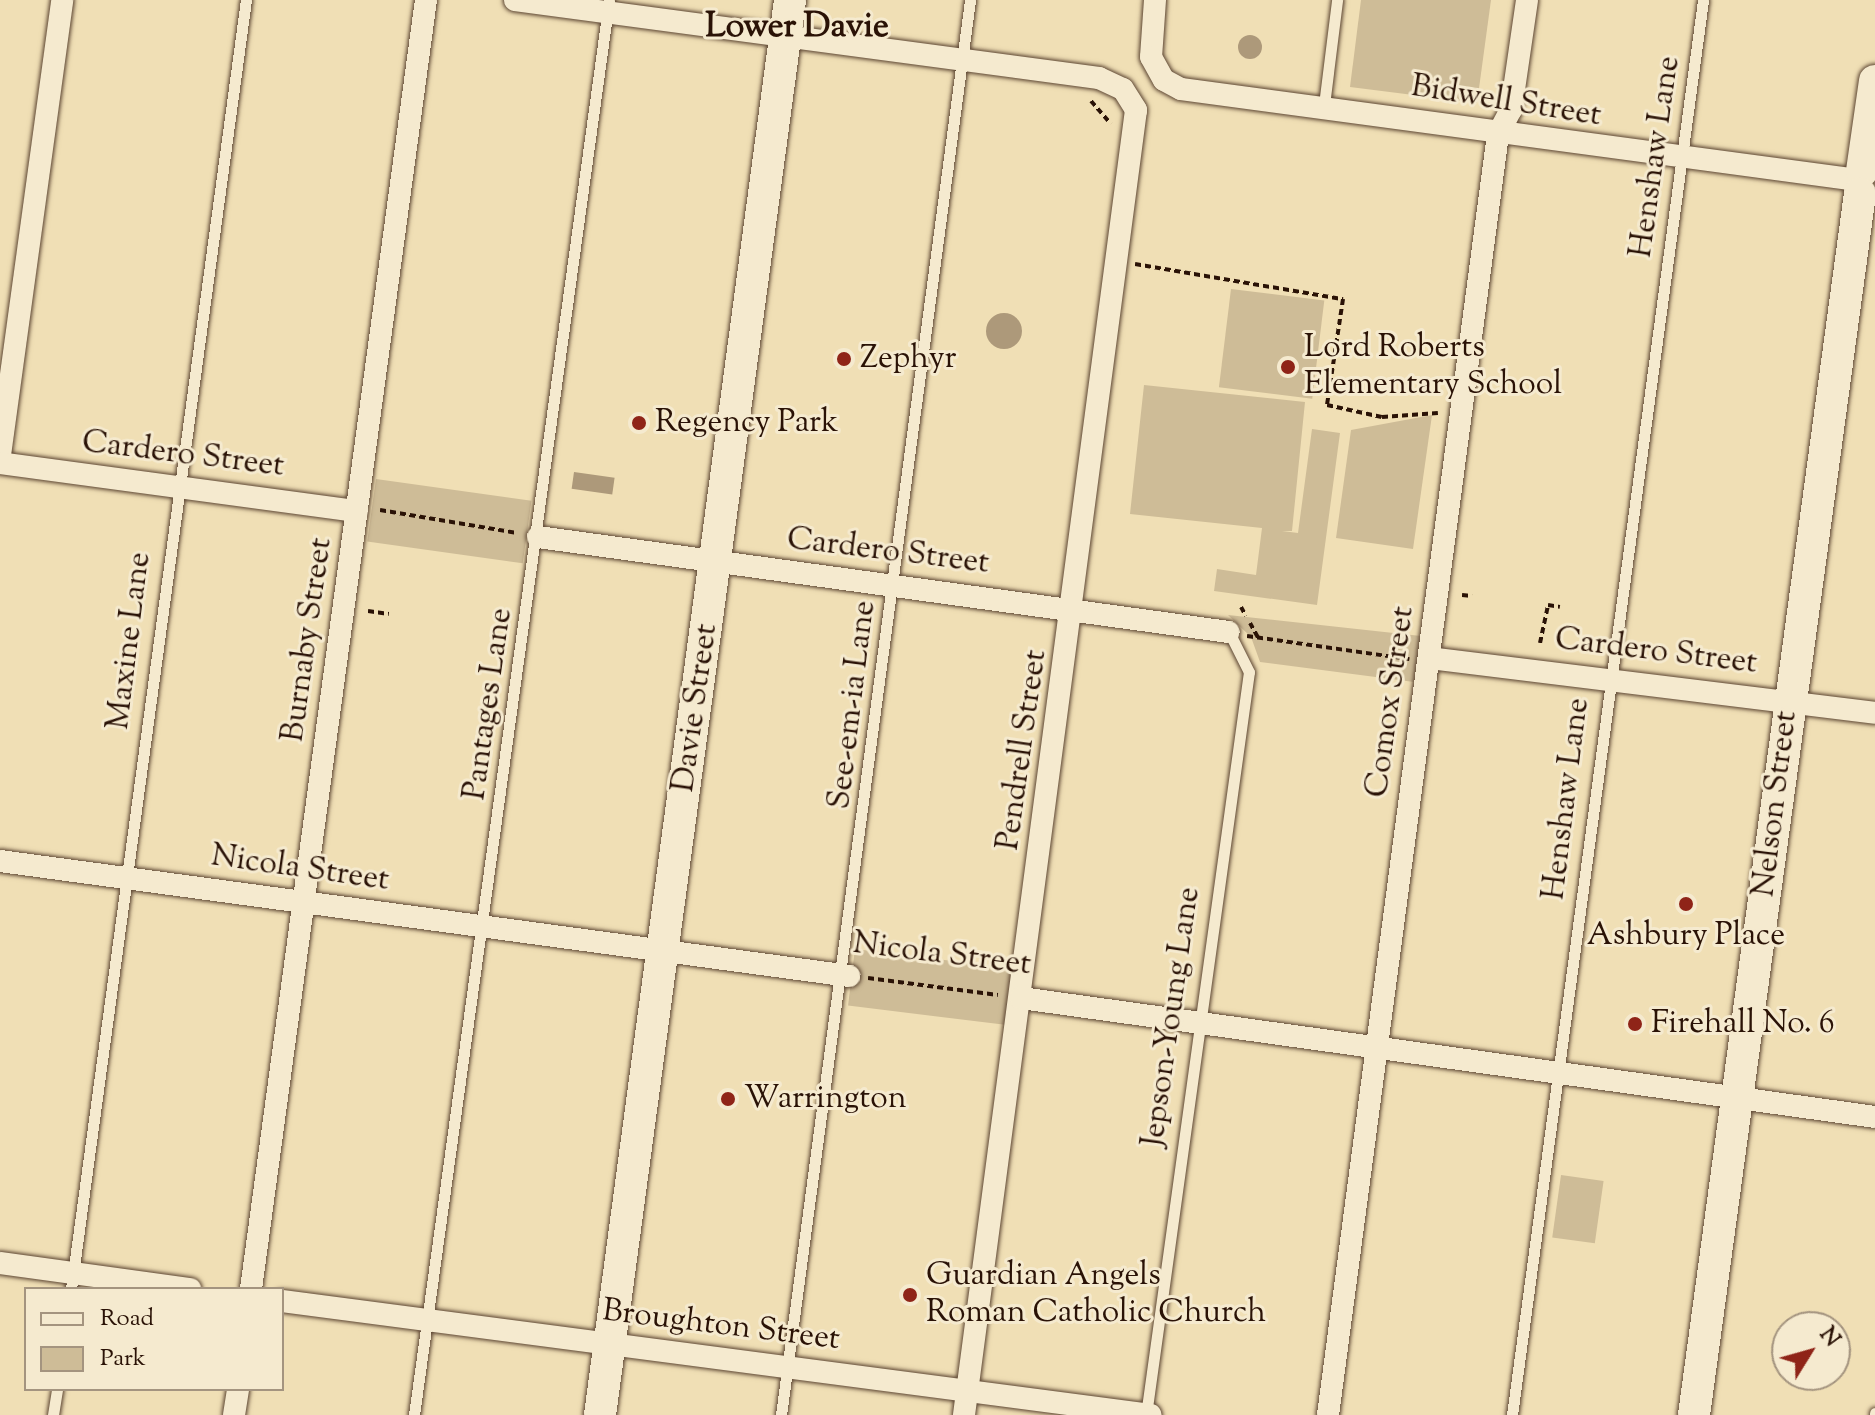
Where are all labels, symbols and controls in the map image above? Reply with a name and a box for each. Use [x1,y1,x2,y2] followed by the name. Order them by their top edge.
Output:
[705,8,889,48] district label: Lower Davie
[1623,54,1689,260] street label: Henshaw Lane
[1408,68,1604,136] street label: Bidwell Street
[1304,330,1562,405] place label: Lord Roberts Elementary School
[860,340,957,378] place label: Zephyr
[835,350,853,368] marker: Zephyr
[1279,358,1297,376] marker: Lord Roberts Elementary School
[655,404,838,442] place label: Regency Park
[630,414,648,432] marker: Regency Park
[80,424,286,486] street label: Cardero Street
[785,521,991,583] street label: Cardero Street
[275,535,341,745] street label: Burnaby Street
[100,550,160,732] street label: Maxine Lane
[821,598,885,812] street label: See-em-ia Lane
[1359,604,1423,800] street label: Comox Street
[457,606,521,802] street label: Pantages Lane
[665,621,727,795] street label: Davie Street
[1553,621,1759,683] street label: Cardero Street
[990,647,1056,853] street label: Pendrell Street
[1536,696,1598,902] street label: Henshaw Lane
[1746,709,1806,899] street label: Nelson Street
[209,838,391,900] street label: Nicola Street
[1135,885,1209,1149] street label: Jepson-Young Lane
[1677,895,1695,913] marker: Ashbury Place
[1587,917,1785,955] place label: Ashbury Place
[851,925,1033,985] street label: Nicola Street
[1651,1005,1835,1043] place label: Firehall No. 6
[1626,1015,1644,1033] marker: Firehall No. 6
[744,1080,907,1118] place label: Warrington
[719,1090,737,1108] marker: Warrington
[926,1258,1266,1333] place label: Guardian Angels Roman Catholic Church
[901,1286,919,1304] marker: Guardian Angels Roman Catholic Church
[24,1287,284,1391] legend
[600,1292,842,1360] street label: Broughton Street
[100,1302,154,1336] text: Road
[1771,1311,1851,1391] north arrow
[1811,1321,1847,1354] text: N
[100,1342,146,1376] text: Park

